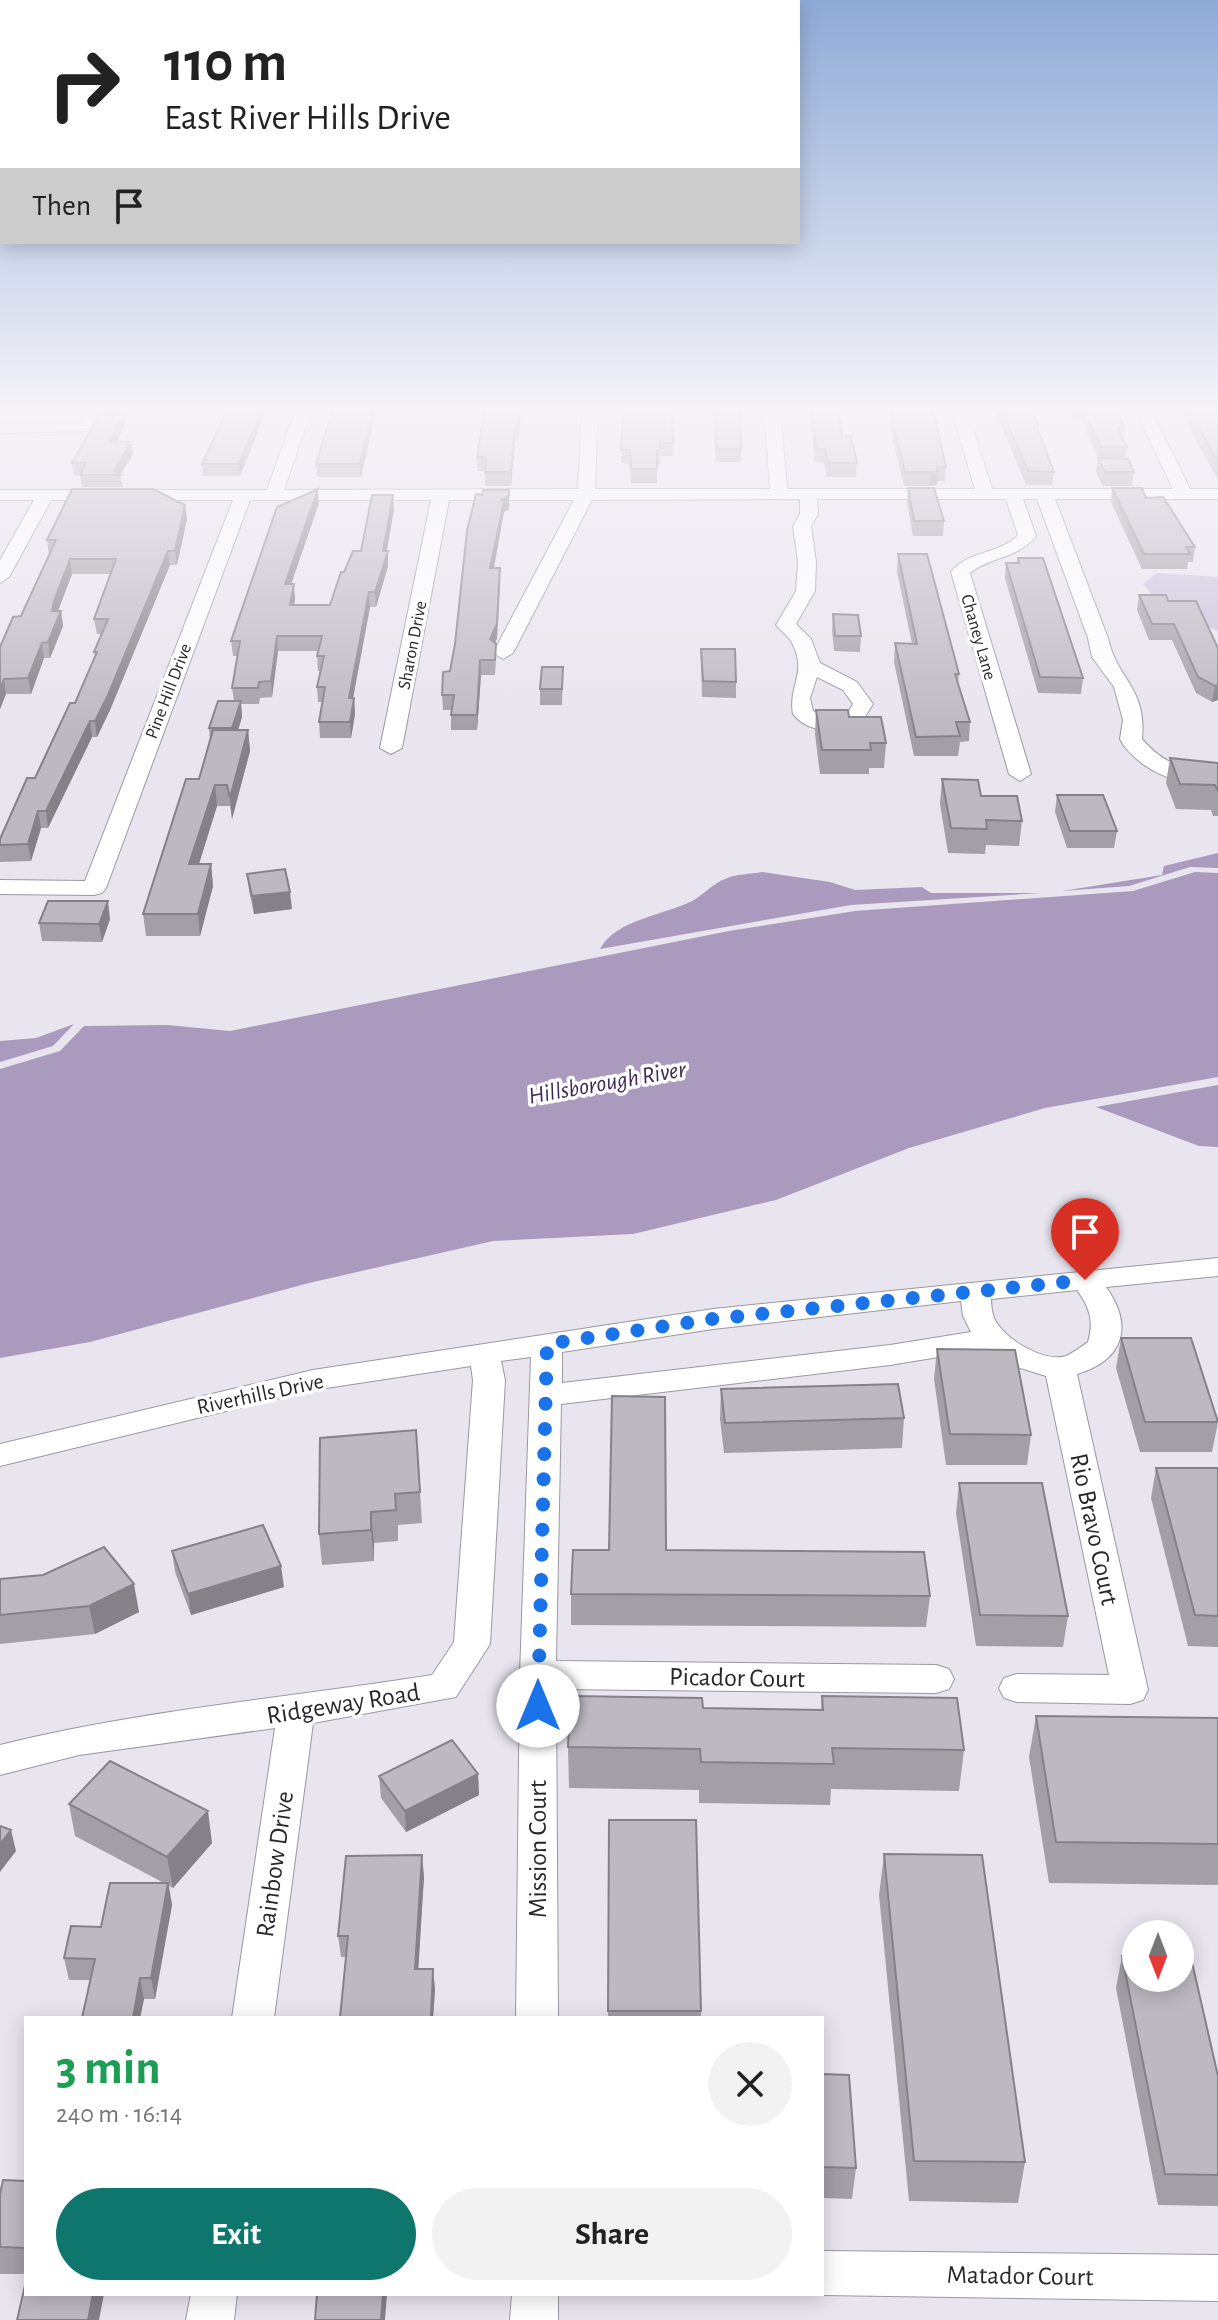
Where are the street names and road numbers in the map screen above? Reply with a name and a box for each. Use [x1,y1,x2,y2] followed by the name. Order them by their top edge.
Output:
[957,592,999,682] street label: Chaney Lane
[396,599,430,691] street label: Sharon Drive
[143,641,195,741] street label: Pine Hill Drive
[195,1370,326,1418] street label: Riverhills Drive
[1065,1451,1123,1607] street label: Rio Bravo Court
[669,1664,805,1692] street label: Picador Court
[265,1679,422,1729] street label: Ridgeway Road
[525,1780,551,1918] street label: Mission Court
[252,1789,298,1939] street label: Rainbow Drive
[946,2262,1094,2290] street label: Matador Court

